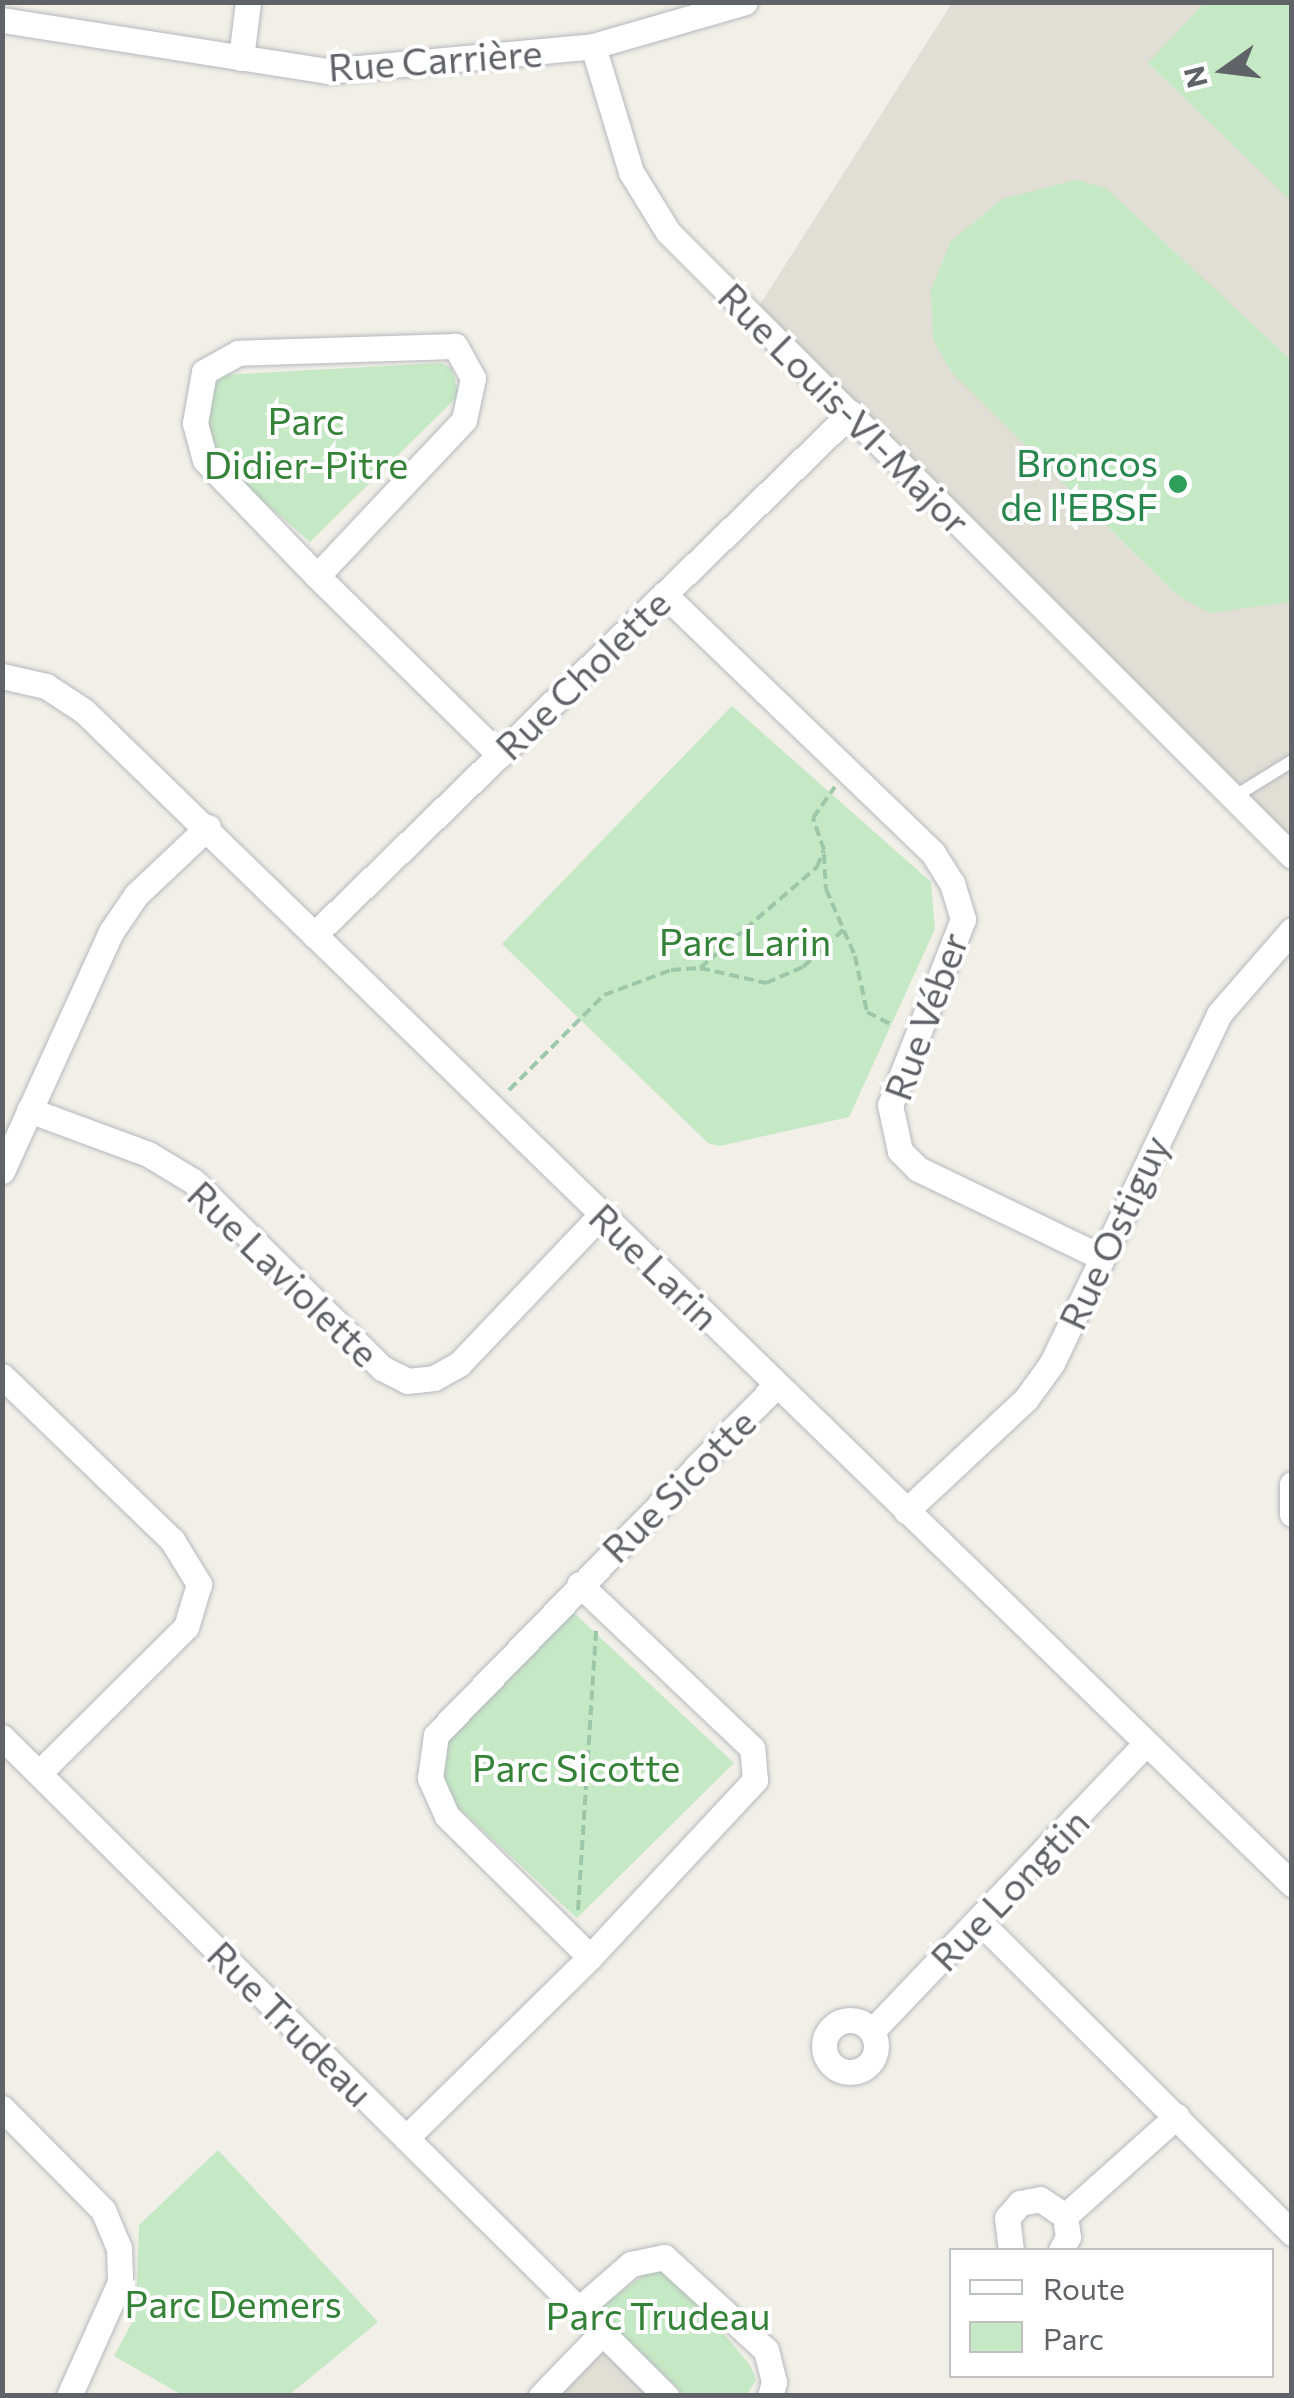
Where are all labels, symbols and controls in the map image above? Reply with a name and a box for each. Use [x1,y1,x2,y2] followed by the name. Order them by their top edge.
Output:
[1174,20,1274,120] north arrow
[326,29,544,89] street label: Rue Carrière
[1176,63,1214,92] text: N
[710,273,980,543] street label: Rue Louis-VI-Major
[204,397,408,486] park label: Parc Didier-Pitre
[1000,439,1158,528] place label: Broncos de l'EBSF
[1167,473,1189,495] marker: Broncos de l'EBSF
[485,580,679,768] street label: Rue Cholette
[659,918,831,964] park label: Parc Larin
[874,926,976,1106] street label: Rue Véber
[1048,1128,1178,1336] street label: Rue Ostiguy
[179,1171,389,1375] street label: Rue Laviolette
[581,1193,729,1339] street label: Rue Larin
[592,1399,764,1571] street label: Rue Sicotte
[472,1744,680,1790] park label: Parc Sicotte
[920,1798,1098,1980] street label: Rue Longtin
[199,1931,383,2115] street label: Rue Trudeau
[949,2248,1274,2378] legend
[1043,2269,1125,2306] text: Route
[124,2280,342,2326] park label: Parc Demers
[546,2292,770,2338] park label: Parc Trudeau
[1043,2319,1104,2356] text: Parc

